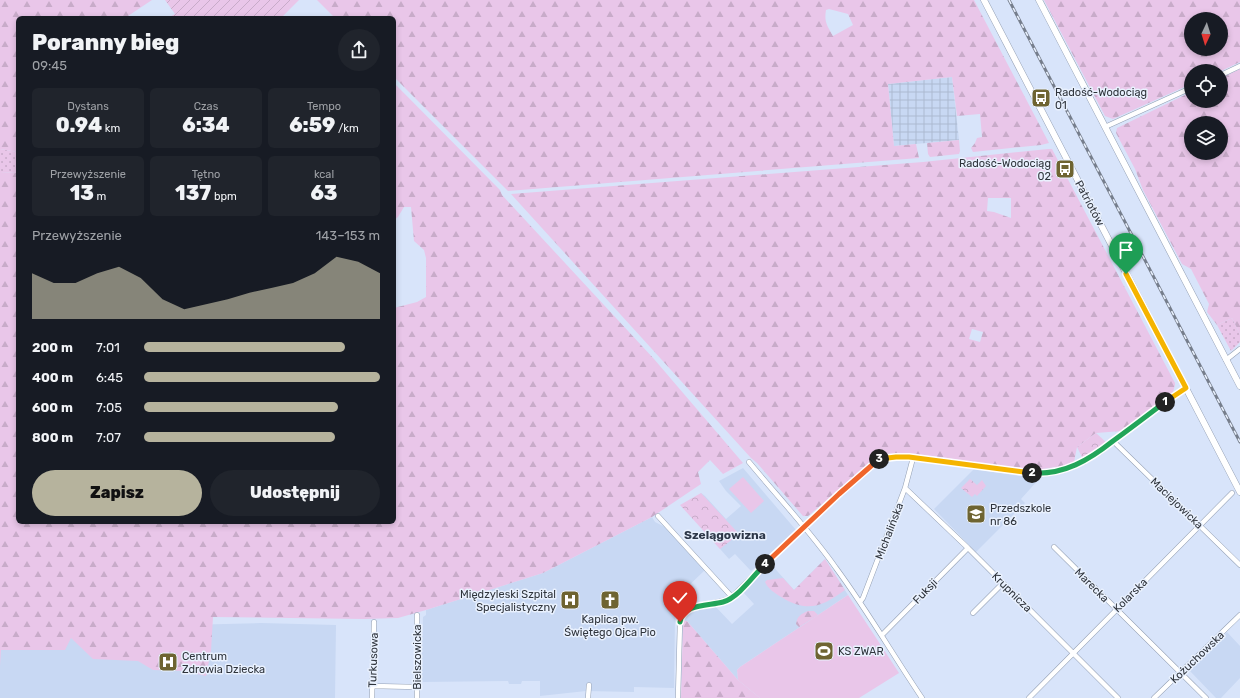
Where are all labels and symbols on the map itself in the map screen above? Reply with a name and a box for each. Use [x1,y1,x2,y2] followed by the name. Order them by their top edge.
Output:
[1184,12,1228,56] north arrow
[1055,86,1147,112] place label: Radość-Wodociąg 01
[1030,87,1052,109] bus stop icon: Radość-Wodociąg 01
[959,157,1051,183] place label: Radość-Wodociąg 02
[1054,158,1076,180] bus stop icon: Radość-Wodociąg 02
[1072,178,1107,228] street label: Patriotów
[1109,233,1143,274] pin
[1155,392,1175,412] pin: 1
[869,449,889,469] pin: 3
[1022,463,1042,483] pin: 2
[1148,475,1206,532] street label: Maciejowicka
[873,501,906,561] street label: Michalińska
[990,502,1051,528] place label: Przedszkole nr 86
[965,503,987,525] school or university icon: Przedszkole nr 86
[684,528,766,542] district label: Szelągowizna
[755,554,775,574] pin: 4
[1072,566,1111,605] street label: Marecka
[989,570,1034,615] street label: Krupnicza
[910,576,940,607] street label: Fuksji
[1111,576,1150,615] street label: Kolarska
[663,581,697,622] pin
[460,588,556,614] place label: Międzyleski Szpital Specjalistyczny
[559,589,581,611] hospital icon: Międzyleski Szpital Specjalistyczny
[599,589,621,611] church icon: Kaplica pw. Świętego Ojca Pio
[564,613,656,639] place label: Kaplica pw. Świętego Ojca Pio
[411,624,424,690] street label: Bielszowicka
[1168,629,1227,686] street label: Kożuchowska
[366,632,381,688] street label: Turkusowa
[813,640,835,662] sports icon: KS ZWAR
[838,645,884,658] place label: KS ZWAR
[182,650,265,676] place label: Centrum Zdrowia Dziecka
[157,651,179,673] hospital icon: Centrum Zdrowia Dziecka

